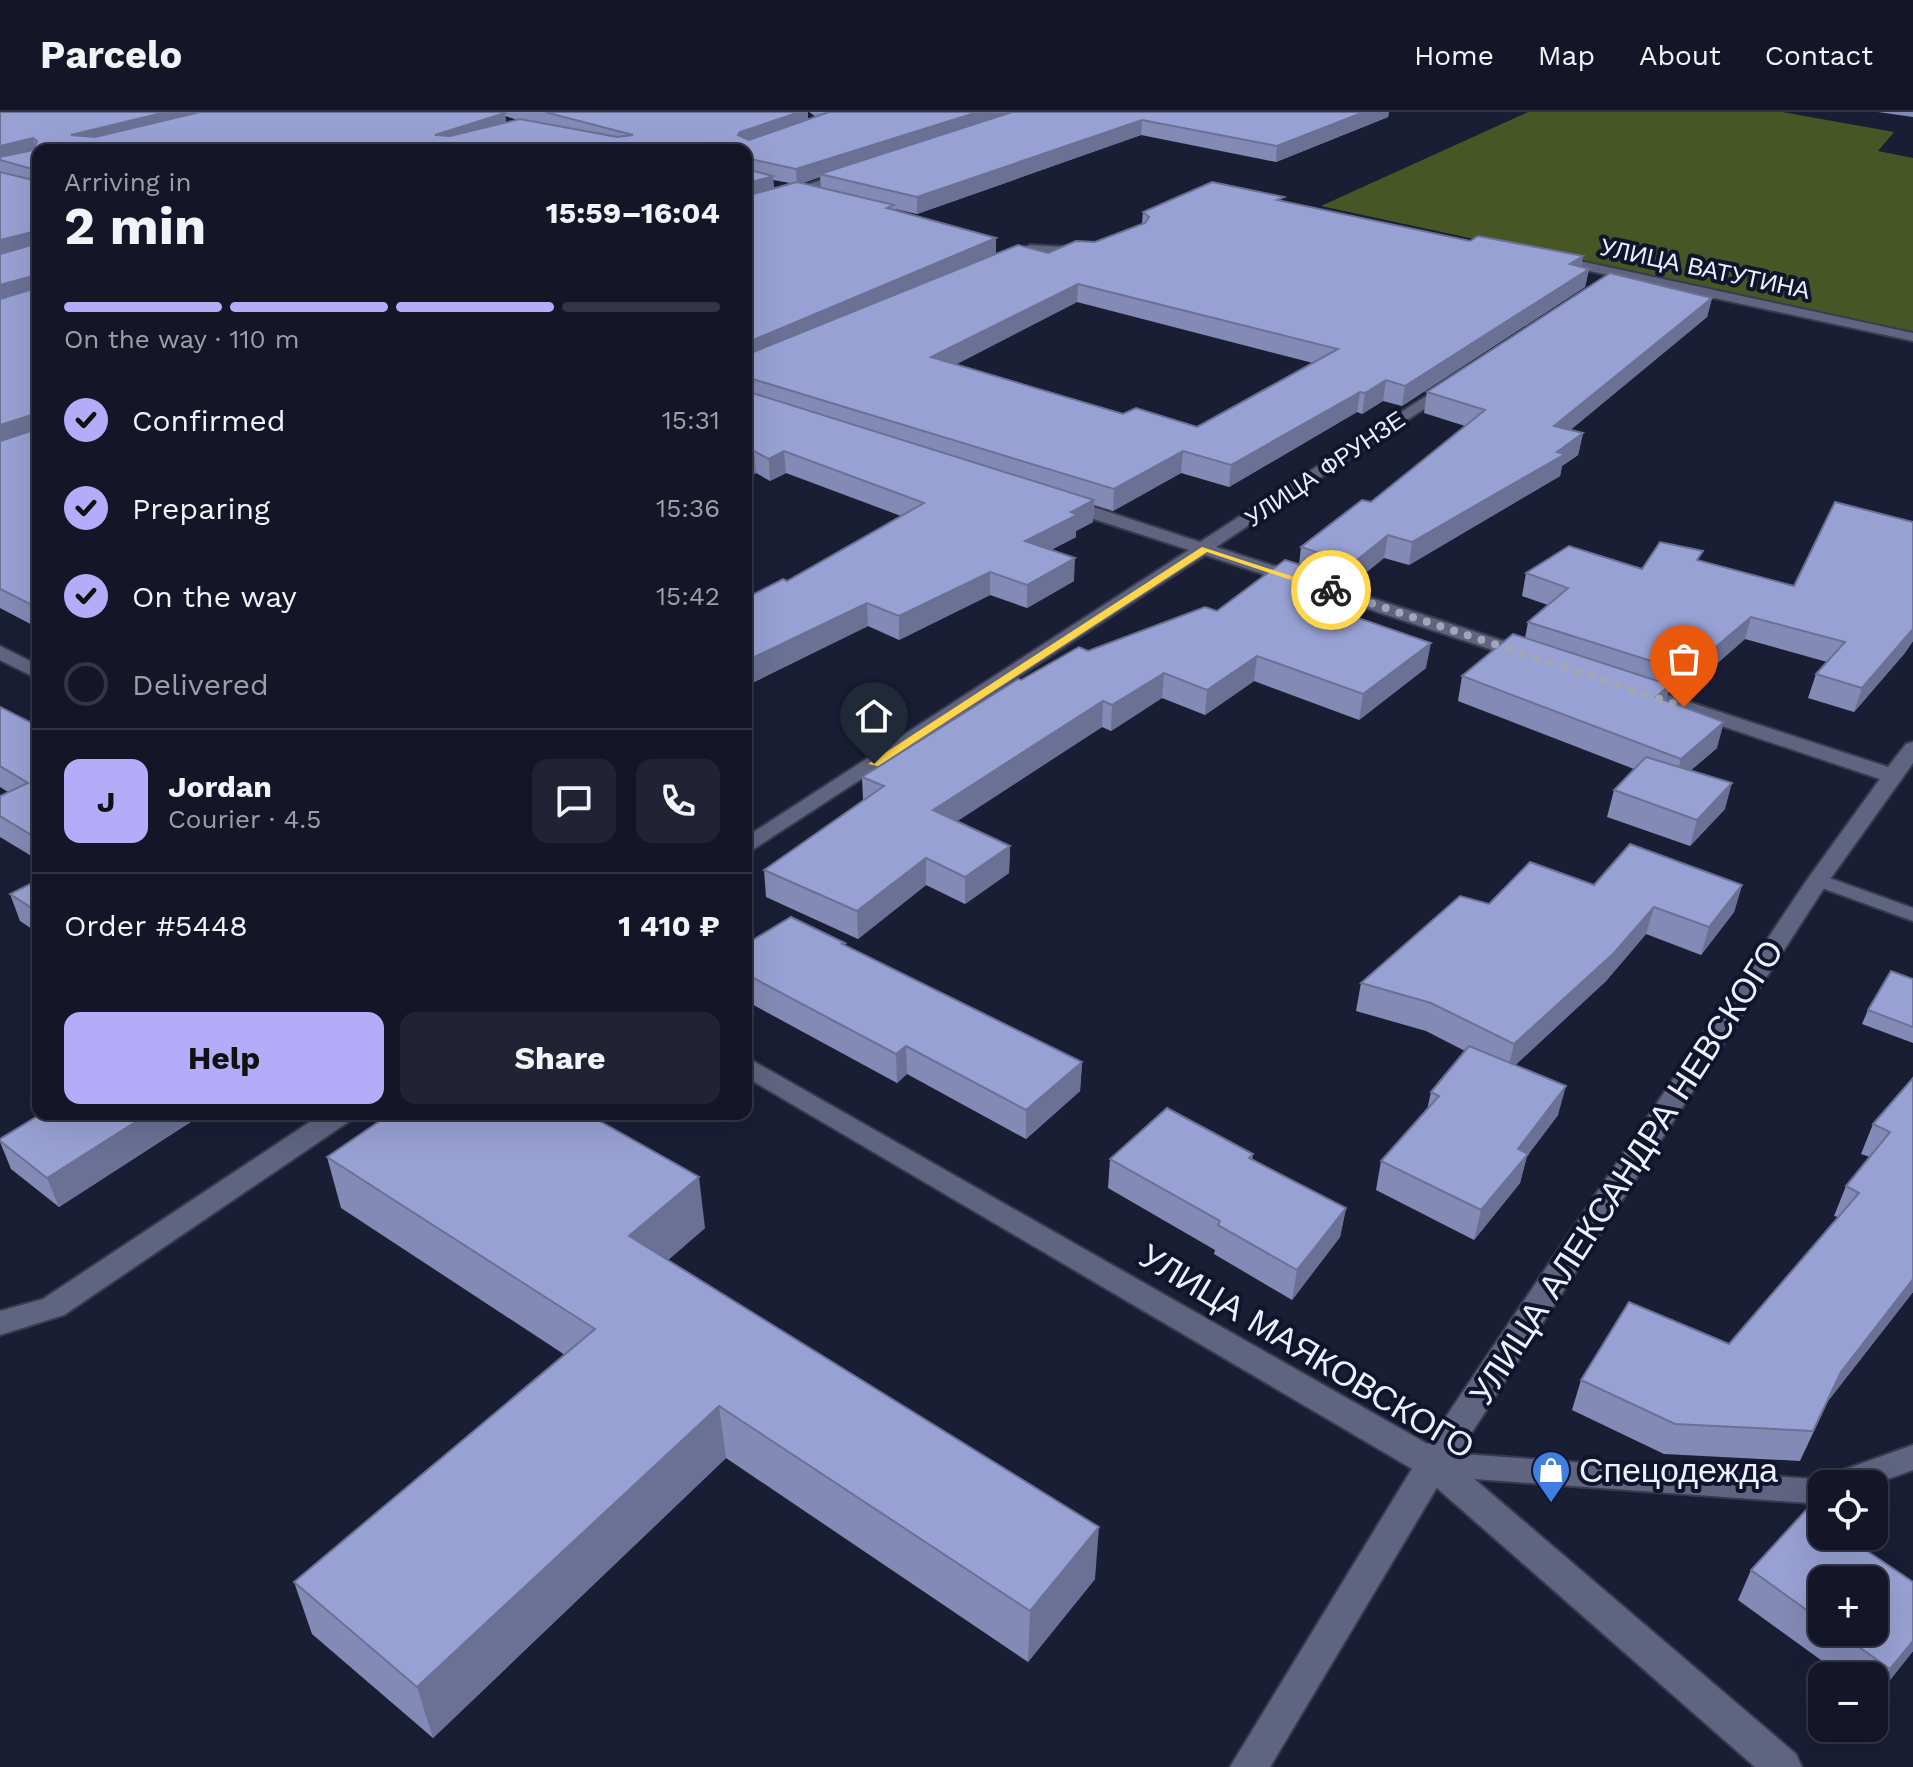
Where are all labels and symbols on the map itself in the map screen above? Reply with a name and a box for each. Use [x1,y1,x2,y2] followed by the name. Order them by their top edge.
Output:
[1597,233,1813,305] street label: УЛИЦА ВАТУТИНА
[1240,405,1410,533] street label: УЛИЦА ФРУНЗЕ
[1291,550,1371,630] courier
[1650,625,1718,707] pin
[840,682,908,764] pin
[1461,932,1791,1412] street label: УЛИЦА АЛЕКСАНДРА НЕВСКОГО
[1133,1235,1481,1467] street label: УЛИЦА МАЯКОВСКОГО
[1530,1449,1572,1504] shop icon: Спецодежда
[1579,1450,1778,1490] place label: Спецодежда

